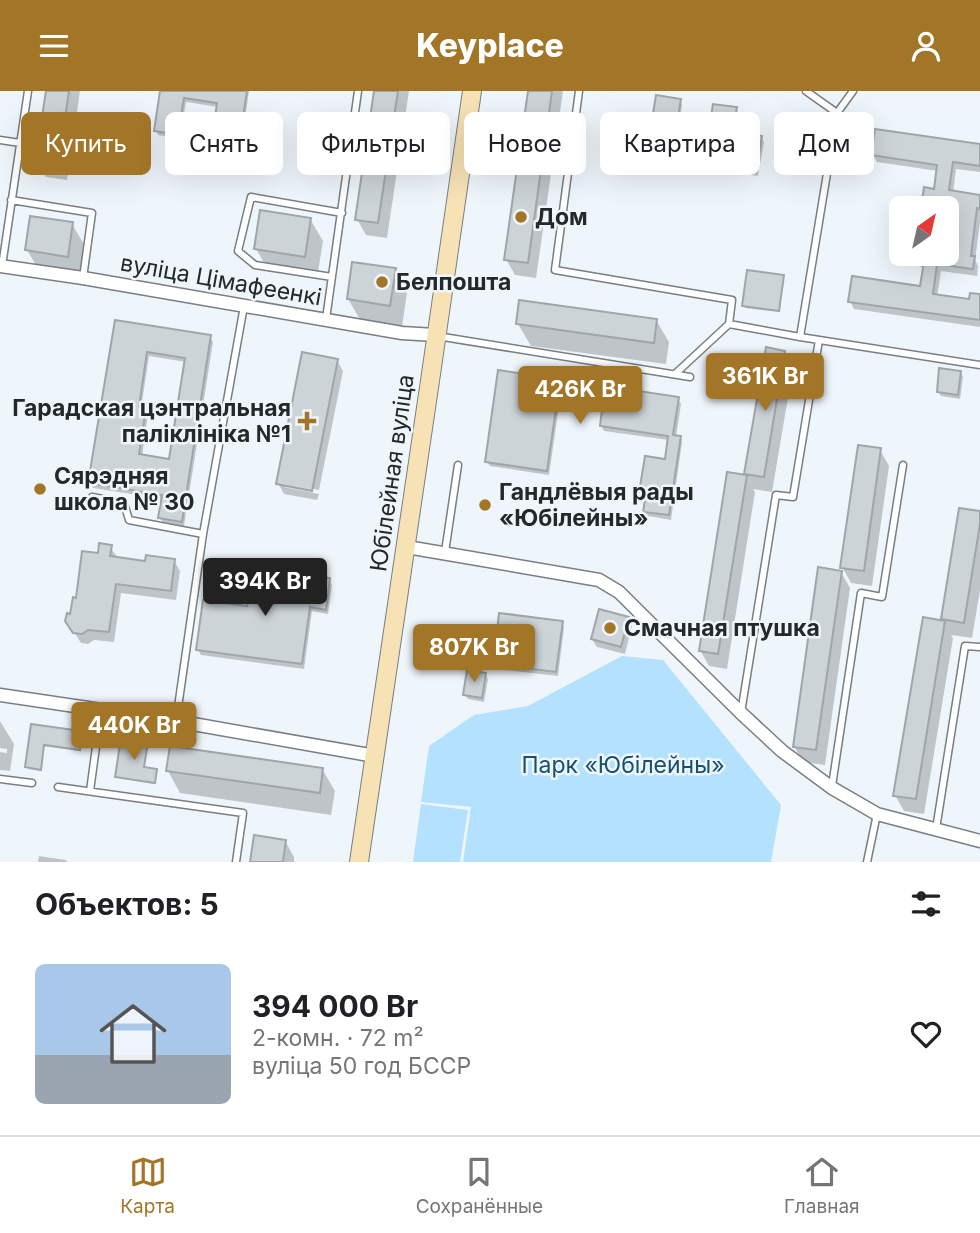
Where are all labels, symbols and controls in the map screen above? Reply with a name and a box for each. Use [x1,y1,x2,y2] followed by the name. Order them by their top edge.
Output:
[416,26,564,65] text: Keyplace
[35,27,73,65] icon: menu
[907,27,945,65] icon: person
[21,112,151,175] chip: Купить
[165,112,283,175] chip: Снять
[297,112,450,175] chip: Фильтры
[464,112,586,175] chip: Новое
[600,112,760,175] chip: Квартира
[774,112,874,175] chip: Дом
[889,196,959,266] north arrow
[889,196,959,266] map controls
[535,203,588,231] place label: Дом
[513,209,529,225] marker: Дом
[118,249,324,311] street label: вуліца Цімафеенкі
[396,268,511,296] place label: Белпошта
[374,274,390,290] marker: Белпошта
[700,353,830,413] pin: 361K Br
[722,362,808,390] text: 361K Br
[515,367,645,426] pin: 426K Br
[364,373,420,573] street label: Юбілейная вуліца
[534,375,626,403] text: 426K Br
[12,394,291,448] place label: Гарадская цэнтральная паліклініка №1
[297,411,317,431] marker: Гарадская цэнтральная паліклініка №1
[54,462,195,516] place label: Сярэдняя школа № 30
[499,478,694,532] place label: Гандлёвыя рады «Юбілейны»
[32,481,48,497] marker: Сярэдняя школа № 30
[477,497,493,513] marker: Гандлёвыя рады «Юбілейны»
[200,559,330,618] pin: 394K Br
[219,567,311,595] text: 394K Br
[624,614,820,642] place label: Смачная птушка
[602,620,618,636] marker: Смачная птушка
[409,625,539,684] pin: 807K Br
[429,633,519,661] text: 807K Br
[69,703,199,762] pin: 440K Br
[87,711,181,739] text: 440K Br
[521,751,725,779] park label: Парк «Юбілейны»
[907,885,945,923] icon: filters
[35,886,219,922] text: Объектов: 5
[252,988,418,1024] text: 394 000 Br
[91,992,175,1076] icon: home
[907,1015,945,1053] icon: heart
[252,1024,424,1052] text: 2-комн. · 72 m²
[252,1052,471,1080] text: вуліца 50 год БССР
[120,1153,175,1218] tab: Карта
[416,1153,543,1218] tab: Сохранённые
[784,1153,860,1218] tab: Главная

